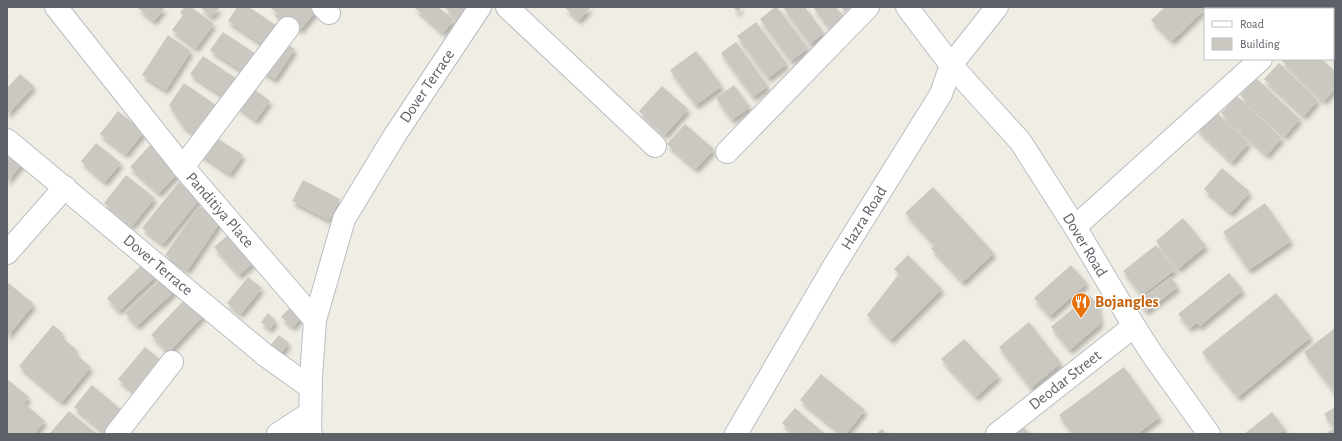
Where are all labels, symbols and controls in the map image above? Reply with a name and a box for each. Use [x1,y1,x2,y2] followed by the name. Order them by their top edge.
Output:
[1204,8,1334,60] legend
[1240,18,1264,30] text: Road
[1240,38,1280,50] text: Building
[397,46,457,126] street label: Dover Terrace
[182,169,257,251] street label: Panditiya Place
[838,183,890,253] street label: Hazra Road
[1060,210,1110,280] street label: Dover Road
[120,232,196,298] street label: Dover Terrace
[1070,291,1092,319] restaurant icon: Bojangles
[1095,294,1159,311] place label: Bojangles
[1026,347,1104,413] street label: Deodar Street

